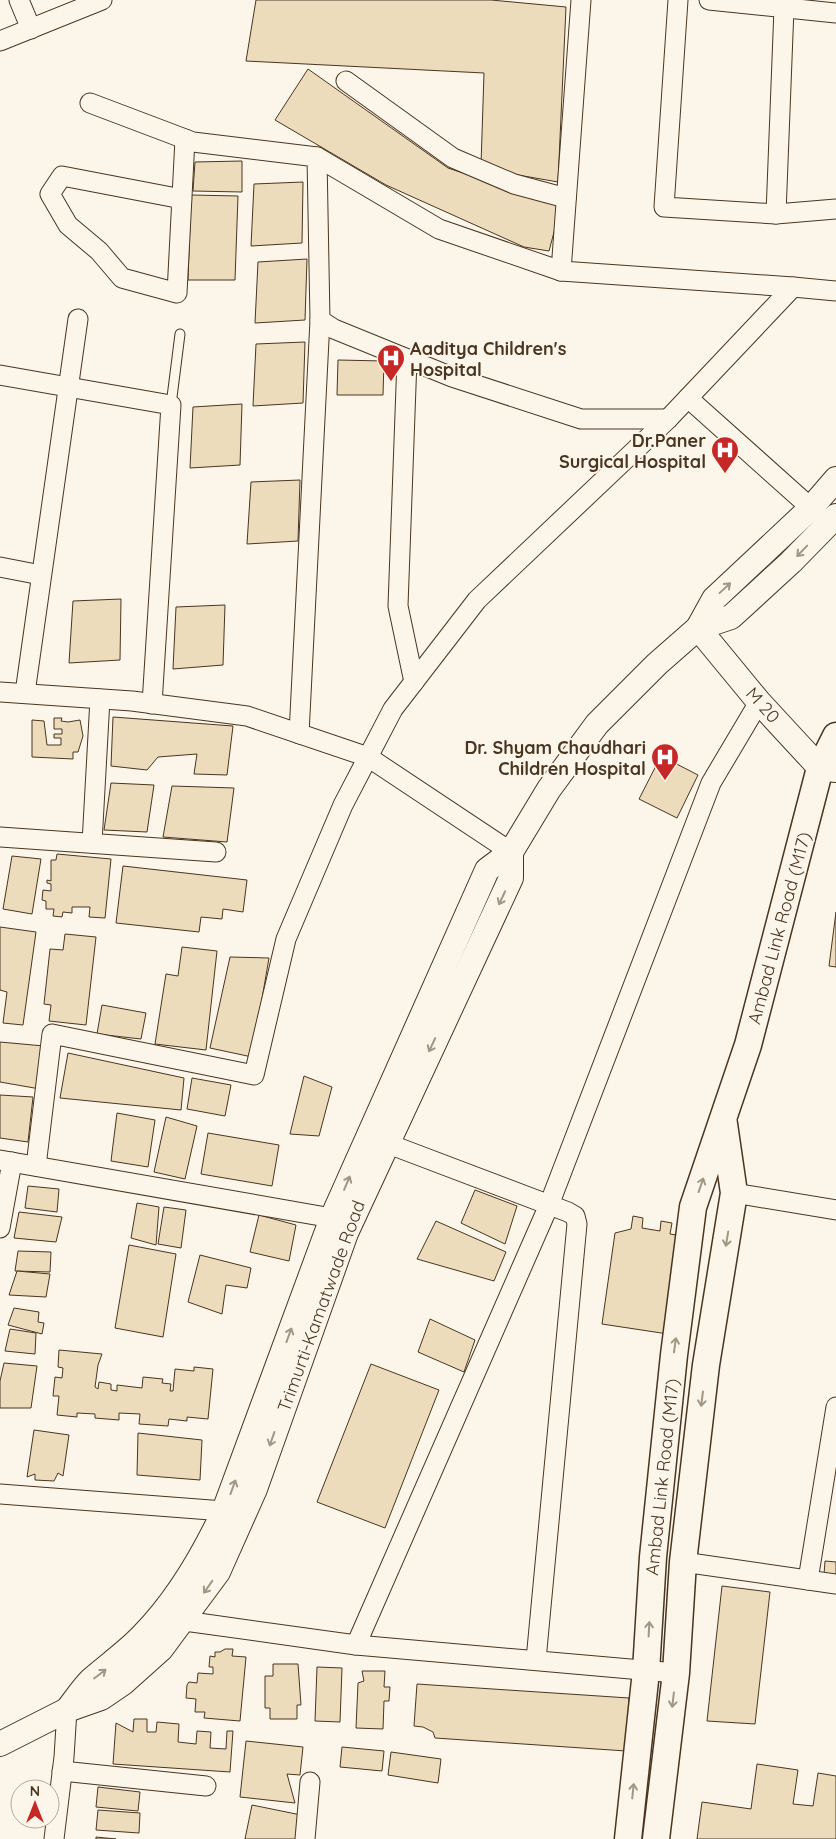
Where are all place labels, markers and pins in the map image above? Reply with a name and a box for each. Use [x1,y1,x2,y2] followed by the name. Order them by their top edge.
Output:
[410,337,567,381] place label: Aaditya Children's Hospital
[376,343,406,382] hospital icon: Aaditya Children's Hospital
[559,429,706,473] place label: Dr.Paner Surgical Hospital
[710,435,740,474] hospital icon: Dr.Paner Surgical Hospital
[465,736,646,780] place label: Dr. Shyam Chaudhari Children Hospital
[650,742,680,781] hospital icon: Dr. Shyam Chaudhari Children Hospital

